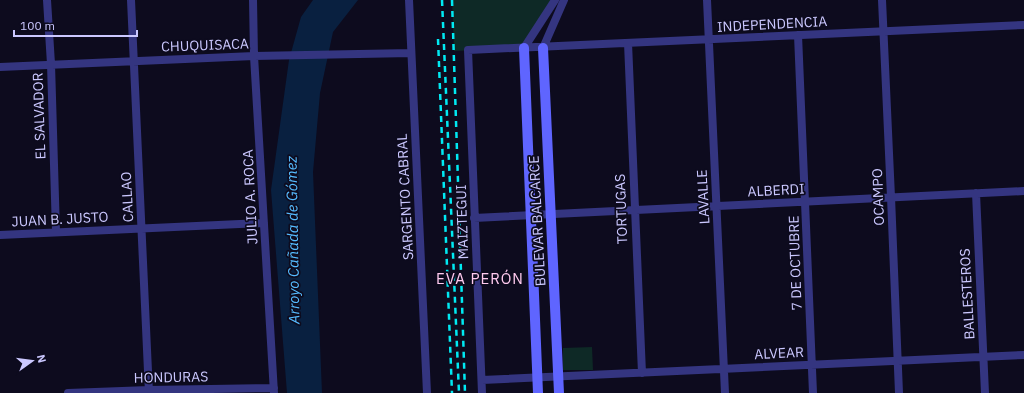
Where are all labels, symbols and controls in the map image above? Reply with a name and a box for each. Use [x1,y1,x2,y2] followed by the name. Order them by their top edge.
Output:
[14,12,137,38] scale bar
[716,12,828,36] street label: INDEPENDENCIA
[20,18,55,33] text: 100 m
[161,34,249,56] street label: CHUQUISACA
[28,72,50,160] street label: EL SALVADOR
[393,133,417,261] street label: SARGENTO CABRAL
[239,149,261,245] street label: JULIO A. ROCA
[525,155,549,287] street label: BULEVAR BALCARCE
[282,156,303,325] water label: Arroyo Cañada de Gómez
[868,168,888,226] street label: OCAMPO
[693,169,713,225] street label: LAVALLE
[117,171,137,223] street label: CALLAO
[611,173,631,245] street label: TORTUGAS
[747,180,805,200] street label: ALBERDI
[452,184,472,260] street label: MAIZTEGUI
[11,207,109,231] street label: JUAN B. JUSTO
[784,215,806,311] street label: 7 DE OCTUBRE
[956,248,978,340] street label: BALLESTEROS
[436,269,524,288] district label: EVA PERÓN
[12,341,52,381] north arrow
[754,343,804,363] street label: ALVEAR
[34,353,49,364] text: N
[134,367,208,387] street label: HONDURAS

